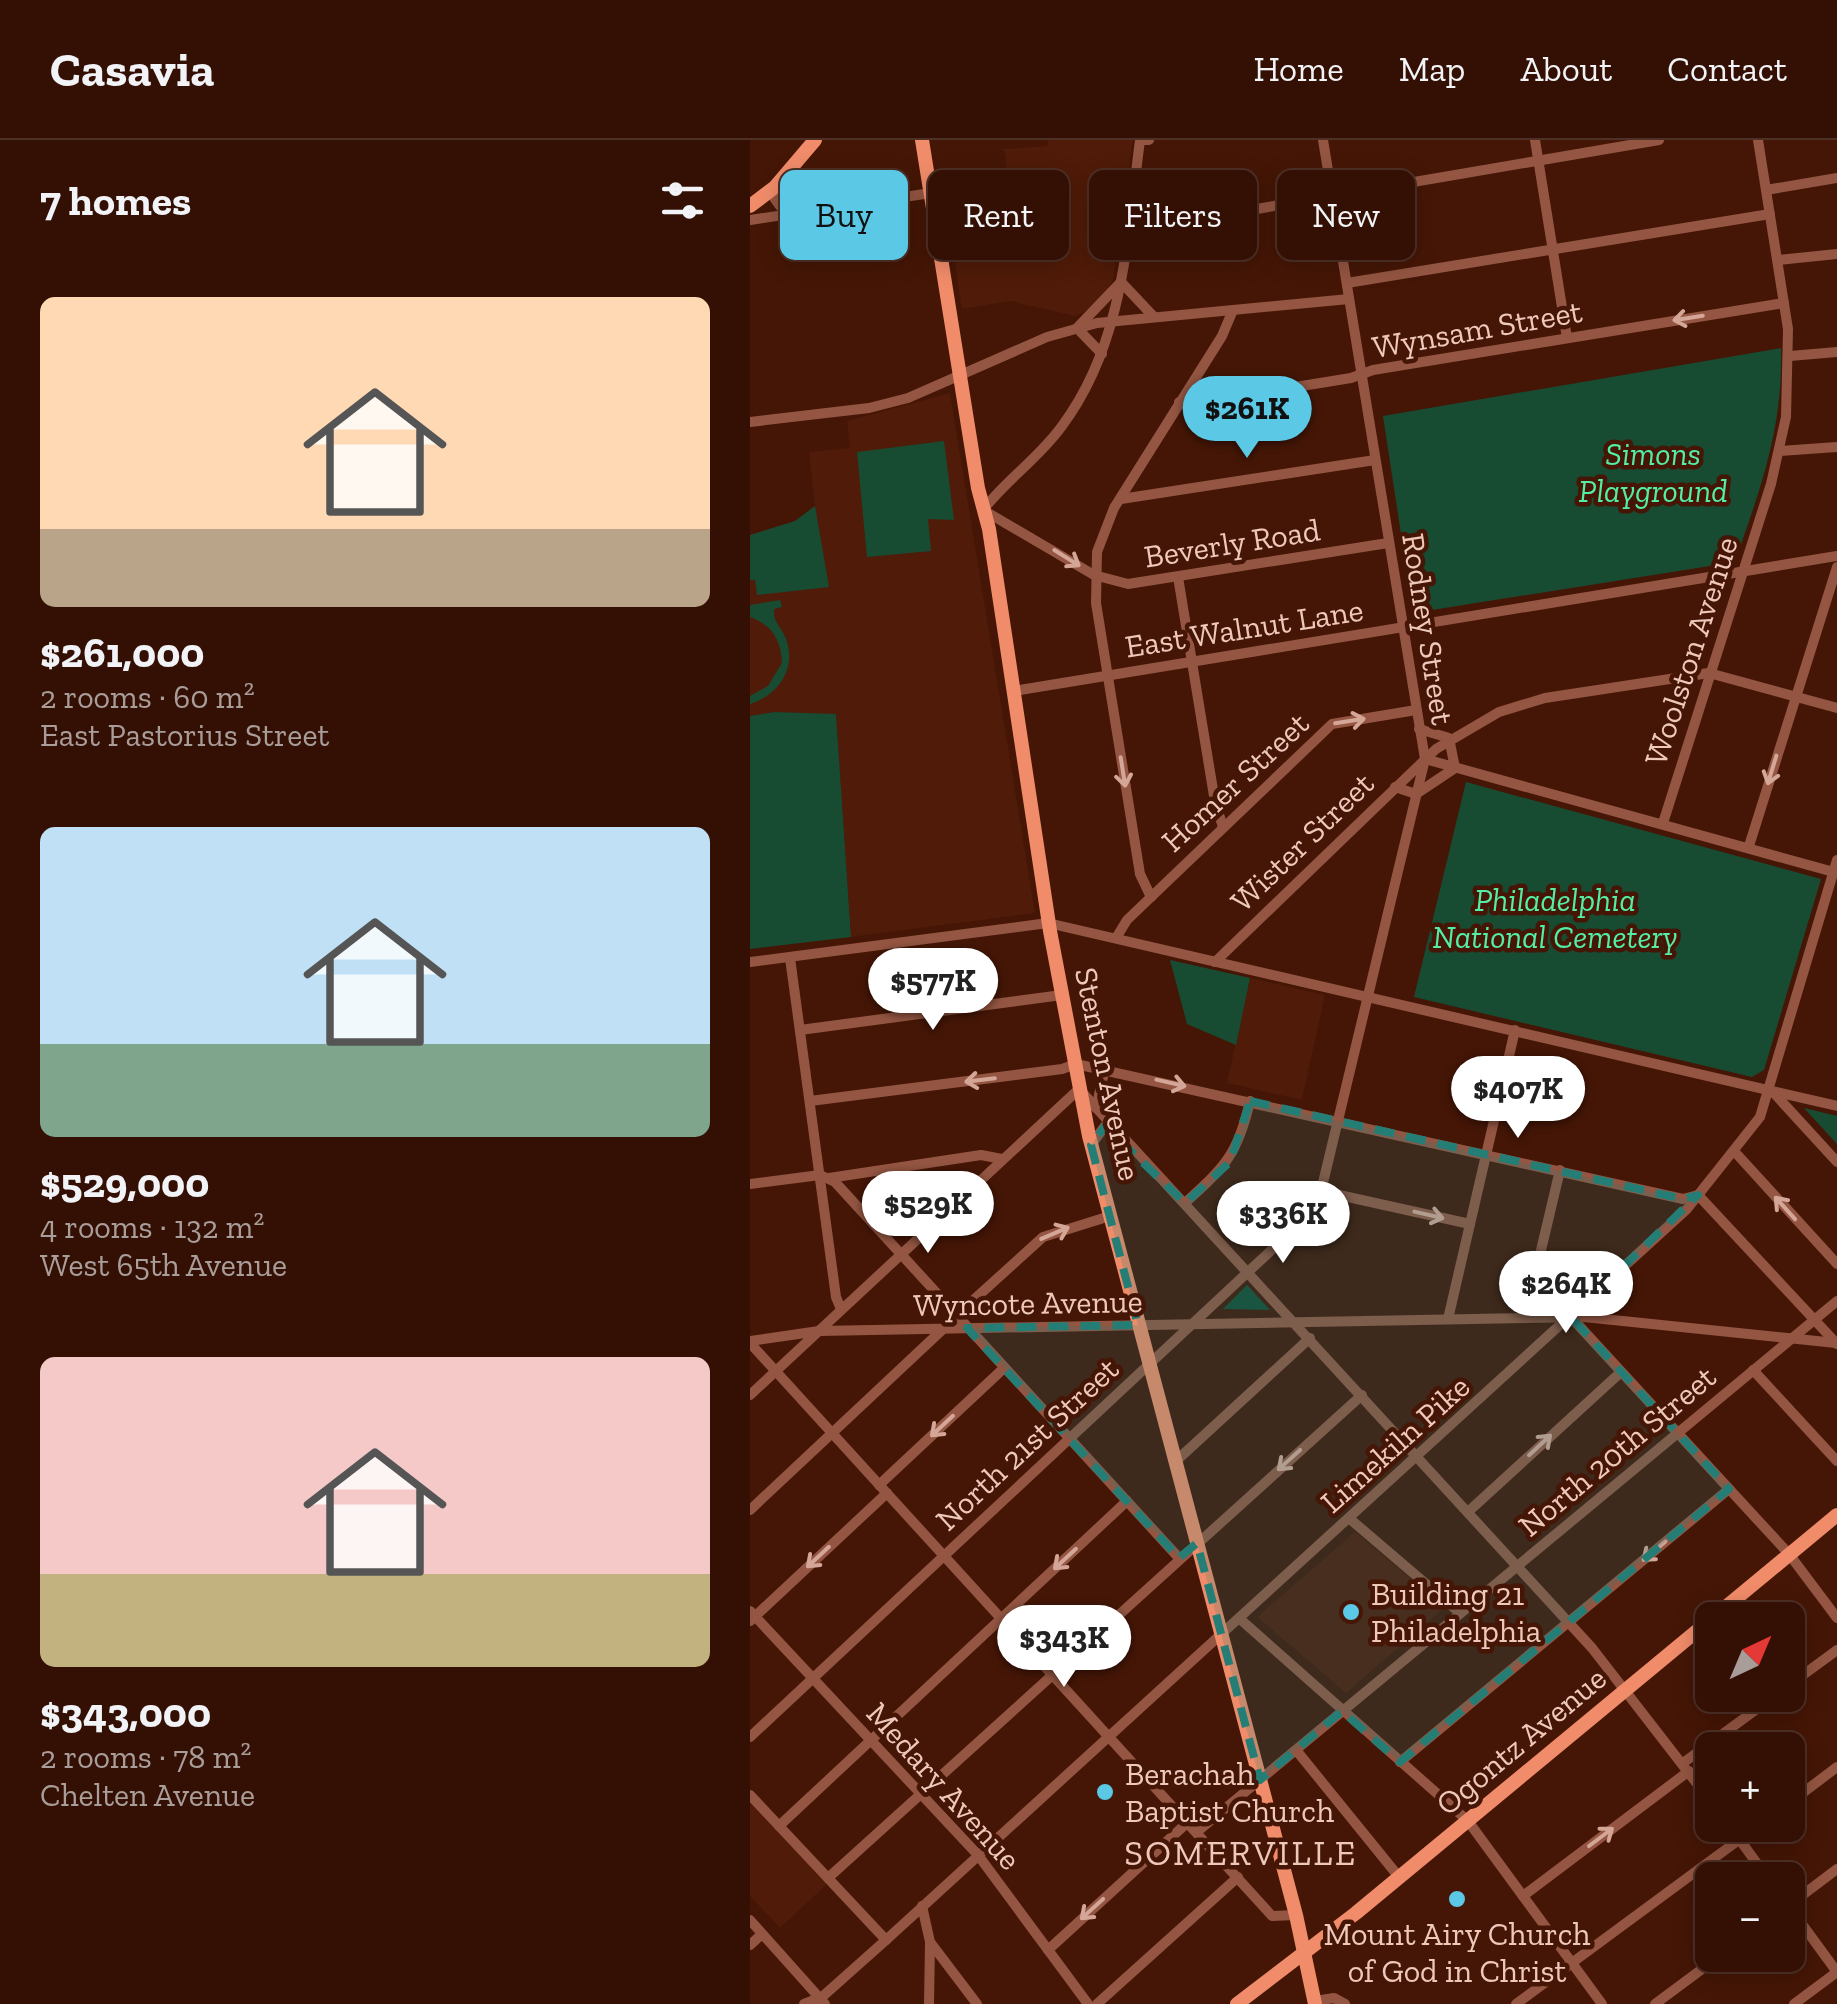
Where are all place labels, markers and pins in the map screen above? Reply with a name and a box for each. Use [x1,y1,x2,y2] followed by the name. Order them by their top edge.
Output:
[1177,376,1317,461] pin: $261K
[863,948,1003,1033] pin: $577K
[1448,1056,1588,1141] pin: $407K
[858,1171,998,1256] pin: $529K
[1213,1181,1353,1266] pin: $336K
[1496,1251,1636,1336] pin: $264K
[1371,1575,1541,1650] place label: Building 21 Philadelphia
[1340,1601,1362,1623] marker: Building 21 Philadelphia
[994,1605,1134,1690] pin: $343K
[1125,1755,1334,1830] place label: Berachah Baptist Church
[1094,1781,1116,1803] marker: Berachah Baptist Church
[1446,1888,1468,1910] marker: Mount Airy Church of God in Christ
[1323,1915,1591,1990] place label: Mount Airy Church of God in Christ

